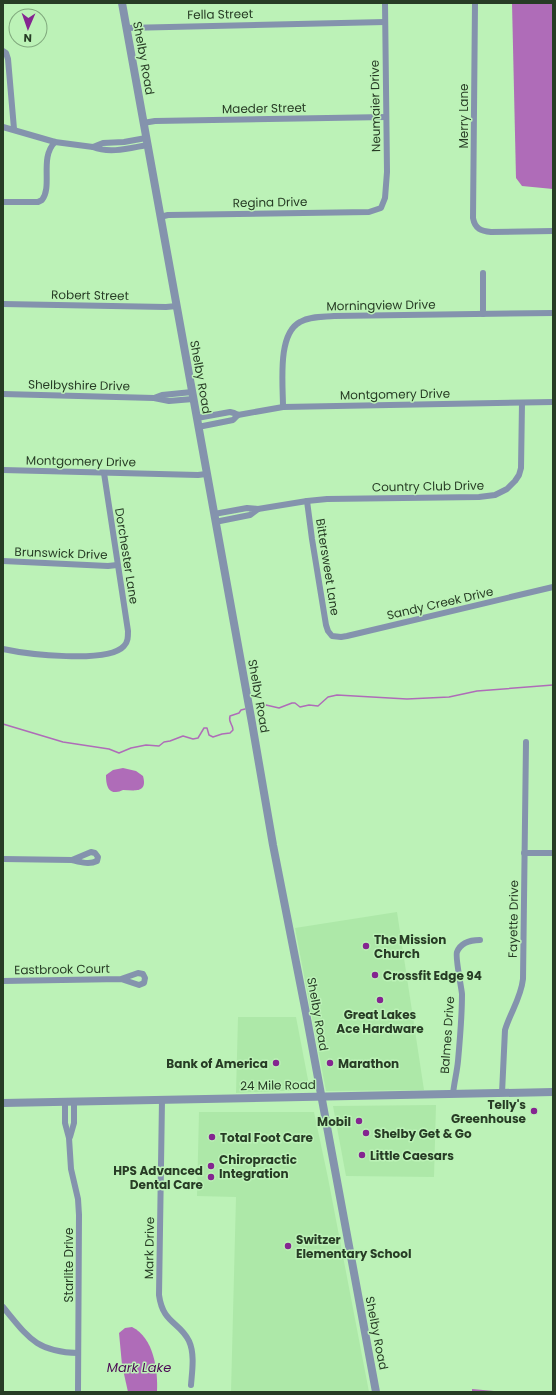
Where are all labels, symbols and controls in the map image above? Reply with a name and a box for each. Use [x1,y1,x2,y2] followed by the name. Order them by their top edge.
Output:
[187,5,253,23] street label: Fella Street
[8,8,48,48] north arrow
[129,20,159,96] street label: Shelby Road
[23,30,32,46] text: N
[366,60,384,152] street label: Neumaier Drive
[455,83,472,149] street label: Merry Lane
[222,99,306,117] street label: Maeder Street
[232,193,308,211] street label: Regina Drive
[51,286,129,304] street label: Robert Street
[326,296,436,314] street label: Morningview Drive
[186,339,216,415] street label: Shelby Road
[28,376,130,394] street label: Shelbyshire Drive
[340,385,450,403] street label: Montgomery Drive
[26,452,136,470] street label: Montgomery Drive
[372,477,484,495] street label: Country Club Drive
[111,507,143,605] street label: Dorchester Lane
[312,517,344,617] street label: Bittersweet Lane
[14,543,108,563] street label: Brunswick Drive
[385,582,495,624] street label: Sandy Creek Drive
[244,658,274,734] street label: Shelby Road
[504,880,522,958] street label: Fayette Drive
[374,931,446,962] place label: The Mission Church
[361,941,371,951] marker: The Mission Church
[14,960,110,978] street label: Eastbrook Court
[383,967,482,984] place label: Crossfit Edge 94
[370,970,380,980] marker: Crossfit Edge 94
[303,976,333,1052] street label: Shelby Road
[375,995,385,1005] marker: Great Lakes Ace Hardware
[436,996,458,1074] street label: Balmes Drive
[336,1006,424,1037] place label: Great Lakes Ace Hardware
[166,1055,268,1072] place label: Bank of America
[338,1055,399,1072] place label: Marathon
[271,1058,281,1068] marker: Bank of America
[325,1058,335,1068] marker: Marathon
[240,1076,316,1094] street label: 24 Mile Road
[451,1096,527,1127] place label: Telly's Greenhouse
[529,1106,539,1116] marker: Telly's Greenhouse
[317,1113,351,1130] place label: Mobil
[354,1116,364,1126] marker: Mobil
[374,1125,472,1142] place label: Shelby Get & Go
[361,1128,371,1138] marker: Shelby Get & Go
[220,1129,314,1146] place label: Total Foot Care
[207,1132,217,1142] marker: Total Foot Care
[370,1147,454,1164] place label: Little Caesars
[357,1150,367,1160] marker: Little Caesars
[219,1151,297,1182] place label: Chiropractic Integration
[206,1161,216,1171] marker: Chiropractic Integration
[113,1162,204,1193] place label: HPS Advanced Dental Care
[206,1172,216,1182] marker: HPS Advanced Dental Care
[140,1217,158,1279] street label: Mark Drive
[60,1227,77,1303] street label: Starlite Drive
[296,1231,411,1262] place label: Switzer Elementary School
[283,1241,293,1251] marker: Switzer Elementary School
[362,1295,392,1371] street label: Shelby Road
[107,1358,171,1377] water label: Mark Lake

